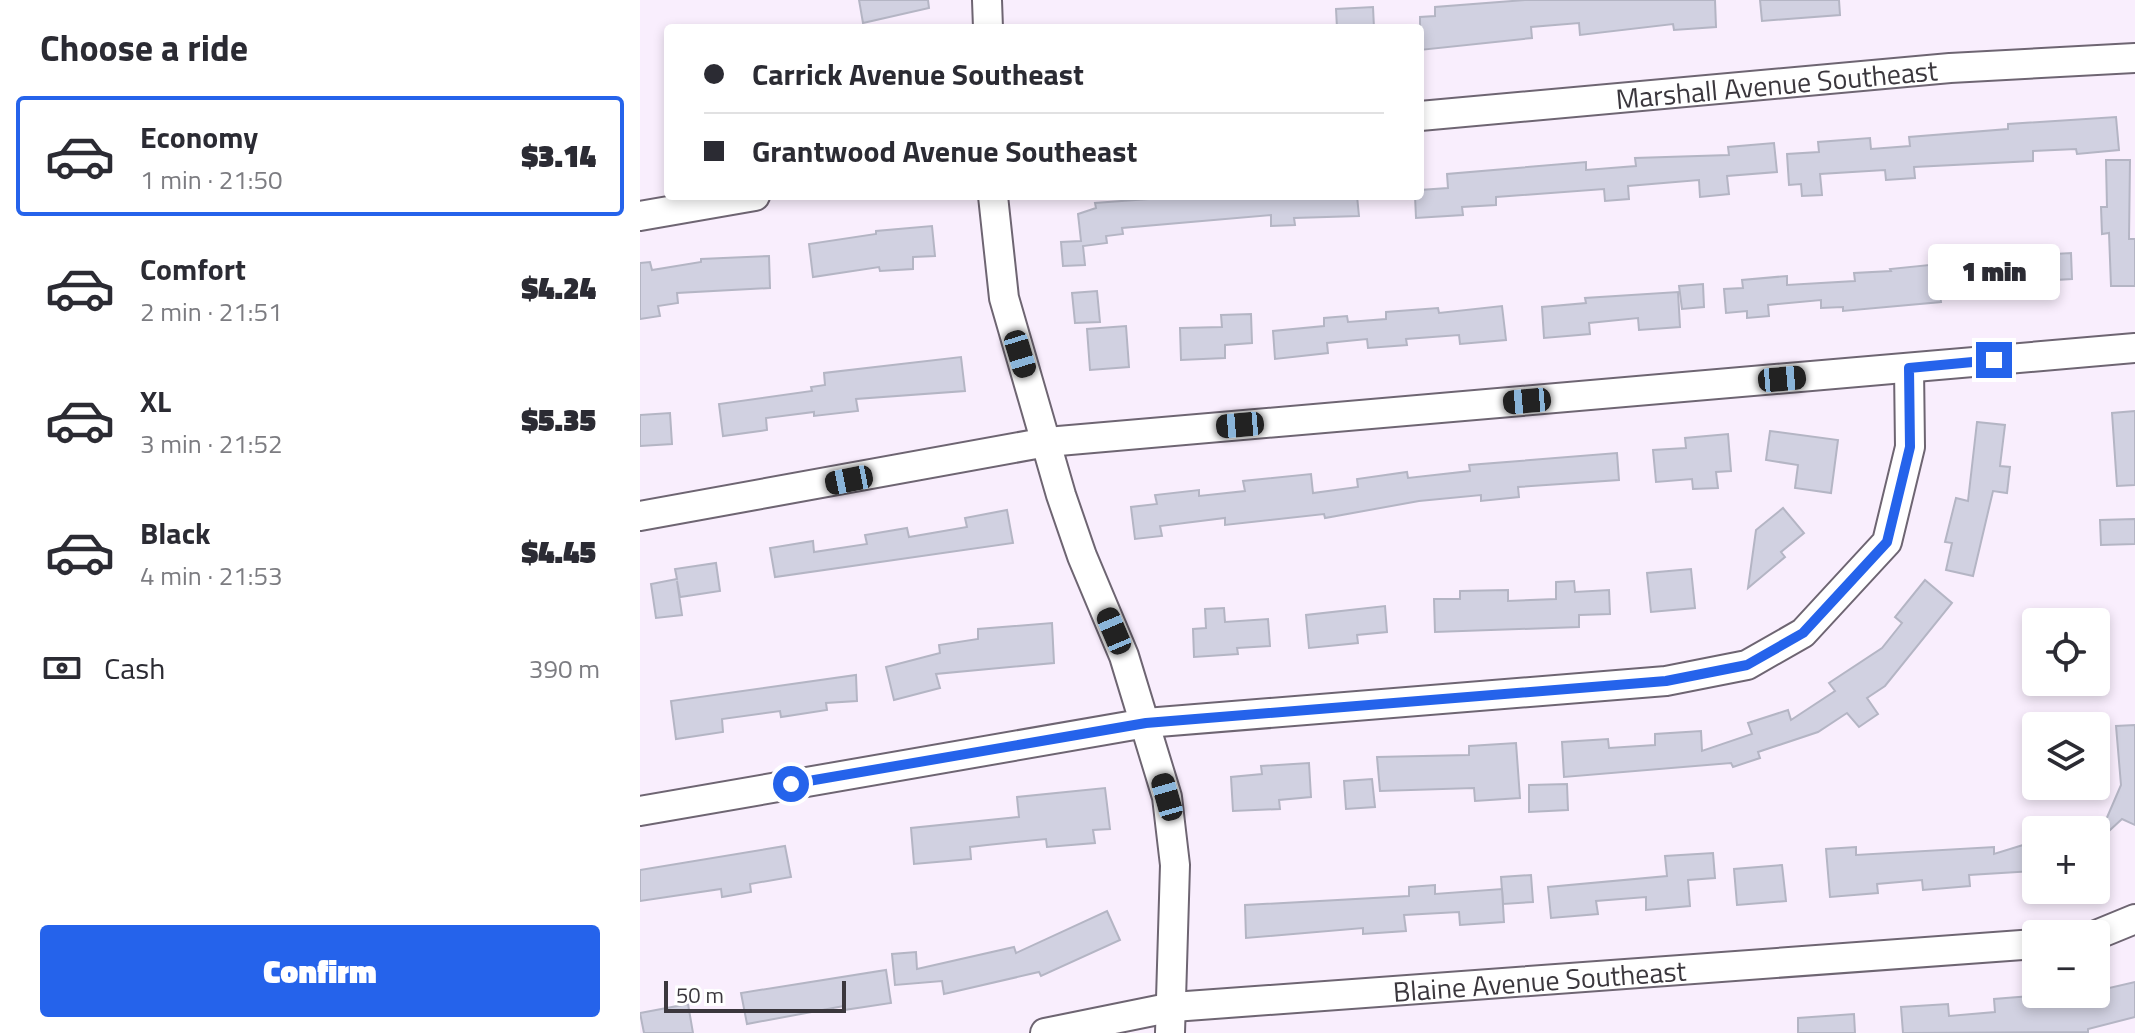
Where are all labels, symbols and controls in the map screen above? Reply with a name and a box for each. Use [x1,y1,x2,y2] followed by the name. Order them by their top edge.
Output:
[40,20,248,75] text: Choose a ride
[1614,48,1940,120] street label: Marshall Avenue Southeast
[752,51,1084,97] text: Carrick Avenue Southeast
[140,114,258,160] text: Economy
[44,120,116,192] icon: car
[752,128,1137,174] text: Grantwood Avenue Southeast
[522,133,596,179] text: $3.14
[140,160,283,199] text: 1 min · 21:50
[1928,244,2060,300] callout: 1 min
[140,246,246,292] text: Comfort
[44,252,116,324] icon: car
[1962,252,2026,291] text: 1 min
[522,265,596,311] text: $4.24
[140,292,283,331] text: 2 min · 21:51
[1002,328,1038,380] car
[1976,342,2012,378] route end
[1757,365,1807,393] car
[140,378,171,424] text: XL
[44,384,116,456] icon: car
[1502,387,1552,415] car
[522,397,596,443] text: $5.35
[1215,411,1265,439] car
[140,424,283,463] text: 3 min · 21:52
[823,464,875,496] car
[140,510,211,556] text: Black
[44,516,116,588] icon: car
[522,529,596,575] text: $4.45
[140,556,283,595] text: 4 min · 21:53
[1094,604,1134,658] car
[2022,608,2110,1008] map controls
[2022,608,2110,696] button: locate
[104,645,165,691] text: Cash
[40,646,84,690] icon: cash
[529,649,600,688] text: 390 m
[2022,712,2110,800] button: layers
[773,766,809,802] route start
[1149,771,1185,823] car
[2022,816,2110,904] button: +
[2022,920,2110,1008] button: −
[40,925,600,1017] button: Confirm
[1391,948,1688,1012] street label: Blaine Avenue Southeast
[664,977,846,1013] scale bar
[676,978,724,1012] text: 50 m

